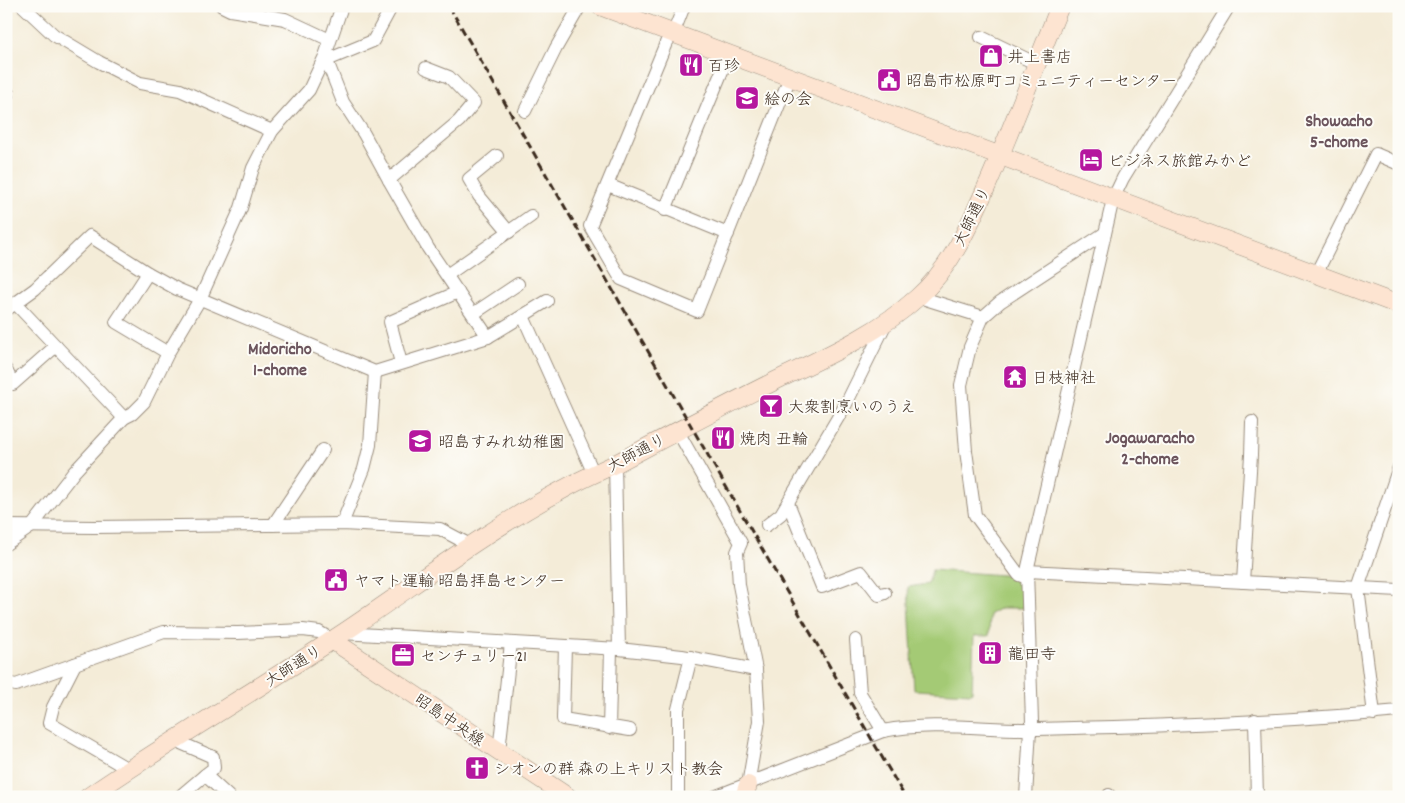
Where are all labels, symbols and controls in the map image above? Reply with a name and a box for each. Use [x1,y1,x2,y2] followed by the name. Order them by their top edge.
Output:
[978,43,1004,69] shop icon: 井上書店
[1008,47,1072,70] place label: 井上書店
[678,52,704,78] restaurant icon: 百珍
[708,56,740,79] place label: 百珍
[876,67,902,93] public building icon: 昭島市松原町コミュニティーセンター
[906,71,1177,94] place label: 昭島市松原町コミュニティーセンター
[734,85,760,111] school or university icon: 絵の会
[764,89,812,112] place label: 絵の会
[1305,110,1373,156] district label: Showacho 5-chome
[1078,147,1104,173] hotel icon: ビジネス旅館みかど
[1108,151,1251,174] place label: ビジネス旅館みかど
[949,183,998,251] street label: 大師通り
[248,338,312,384] district label: Midoricho 1-chome
[1002,364,1028,390] temple icon: 日枝神社
[1032,368,1096,391] place label: 日枝神社
[758,393,784,419] bar icon: 大衆割烹いのうえ
[788,397,916,420] place label: 大衆割烹いのうえ
[710,425,736,451] restaurant icon: 焼肉 丑輪
[1105,427,1195,473] district label: Jogawaracho 2-chome
[407,428,433,454] school or university icon: 昭島すみれ幼稚園
[604,429,671,479] street label: 大師通り
[740,429,808,452] place label: 焼肉 丑輪
[438,432,565,455] place label: 昭島すみれ幼稚園
[323,567,349,593] public building icon: ヤマト運輸 昭島拝島センター
[354,571,565,594] place label: ヤマト運輸 昭島拝島センター
[261,640,328,694] street label: 大師通り
[977,640,1003,666] building icon: 龍田寺
[390,642,416,668] office icon: センチュリー21
[1008,644,1056,667] place label: 龍田寺
[420,646,527,669] place label: センチュリー21
[409,689,488,753] street label: 昭島中央線
[464,755,490,781] church icon: シオンの群 森の上キリスト教会
[494,759,723,782] place label: シオンの群 森の上キリスト教会

